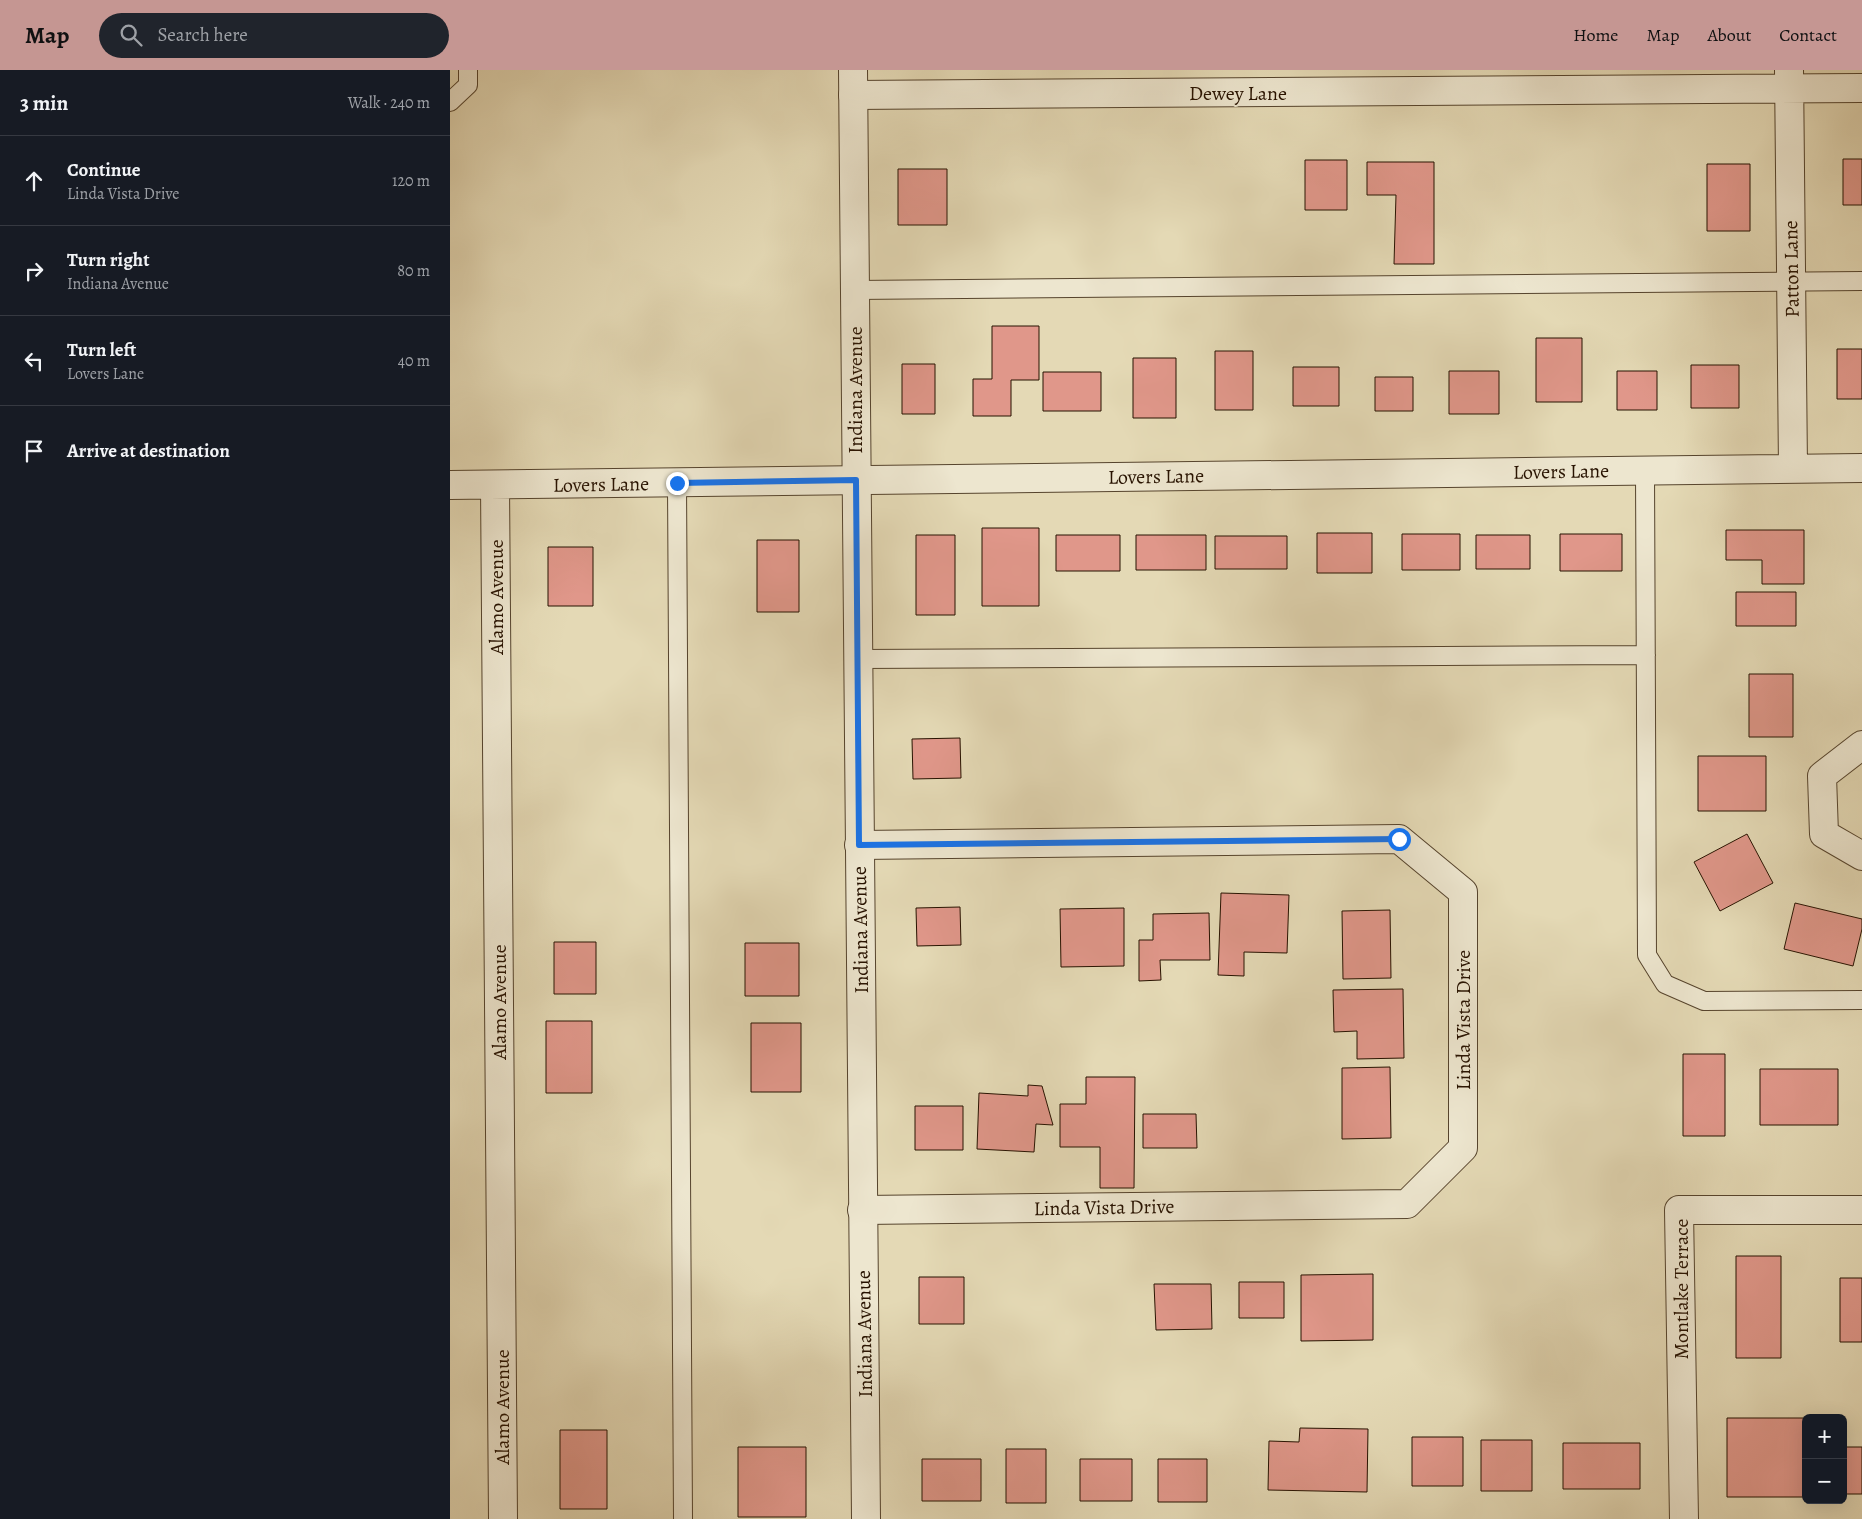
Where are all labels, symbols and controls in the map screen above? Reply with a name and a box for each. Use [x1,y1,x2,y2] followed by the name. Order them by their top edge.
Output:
[99,13,449,58] search box
[25,19,69,51] text: Map
[117,21,145,49] icon: search
[157,22,248,48] text: Search here
[1573,23,1618,47] text: Home
[1646,23,1679,47] text: Map
[1707,23,1751,47] text: About
[1779,23,1837,47] text: Contact
[1189,80,1287,107] street label: Dewey Lane
[20,89,68,117] text: 3 min
[348,92,430,114] text: Walk · 240 m
[67,157,141,183] text: Continue
[20,167,48,195] icon: ahead
[392,170,430,192] text: 120 m
[67,183,180,205] text: Linda Vista Drive
[1777,220,1806,318] street label: Patton Lane
[67,247,149,273] text: Turn right
[20,257,48,285] icon: right
[397,260,430,282] text: 80 m
[67,273,169,295] text: Indiana Avenue
[842,326,869,454] street label: Indiana Avenue
[67,337,136,363] text: Turn left
[20,347,48,375] icon: left
[398,350,430,372] text: 40 m
[67,363,144,385] text: Lovers Lane
[20,437,48,465] icon: arrive
[67,438,230,464] text: Arrive at destination
[1513,457,1609,486] street label: Lovers Lane
[1108,462,1204,491] street label: Lovers Lane
[553,470,649,499] street label: Lovers Lane
[666,472,689,495] route end
[483,539,510,656] street label: Alamo Avenue
[1388,828,1411,851] route start
[846,866,875,994] street label: Indiana Avenue
[486,944,513,1061] street label: Alamo Avenue
[1450,950,1477,1090] street label: Linda Vista Drive
[1033,1193,1175,1222] street label: Linda Vista Drive
[1668,1218,1695,1359] street label: Montlake Terrace
[850,1270,879,1398] street label: Indiana Avenue
[489,1349,516,1466] street label: Alamo Avenue
[1802,1414,1847,1504] map controls
[1802,1414,1847,1459] button: +
[1802,1459,1847,1504] button: −

